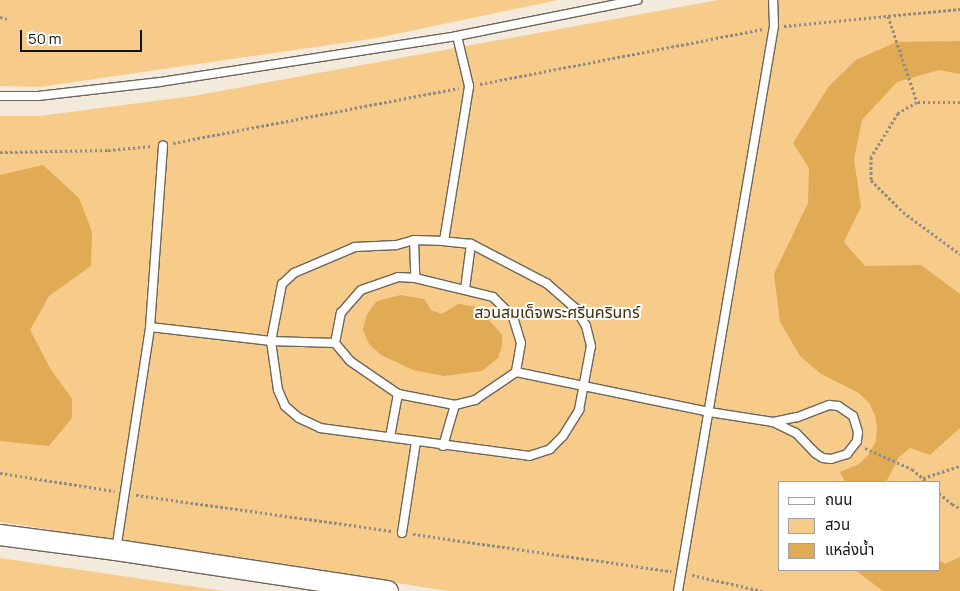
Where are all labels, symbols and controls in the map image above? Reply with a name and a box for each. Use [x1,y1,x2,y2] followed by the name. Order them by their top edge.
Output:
[22,20,145,52] scale bar
[28,28,62,49] text: 50 m
[474,302,640,322] park label: สวนสมเด็จพระศรีนครินทร์
[778,481,940,571] legend
[825,489,852,510] text: ถนน
[825,514,850,535] text: สวน
[825,539,874,560] text: แหล่งน้ำ

